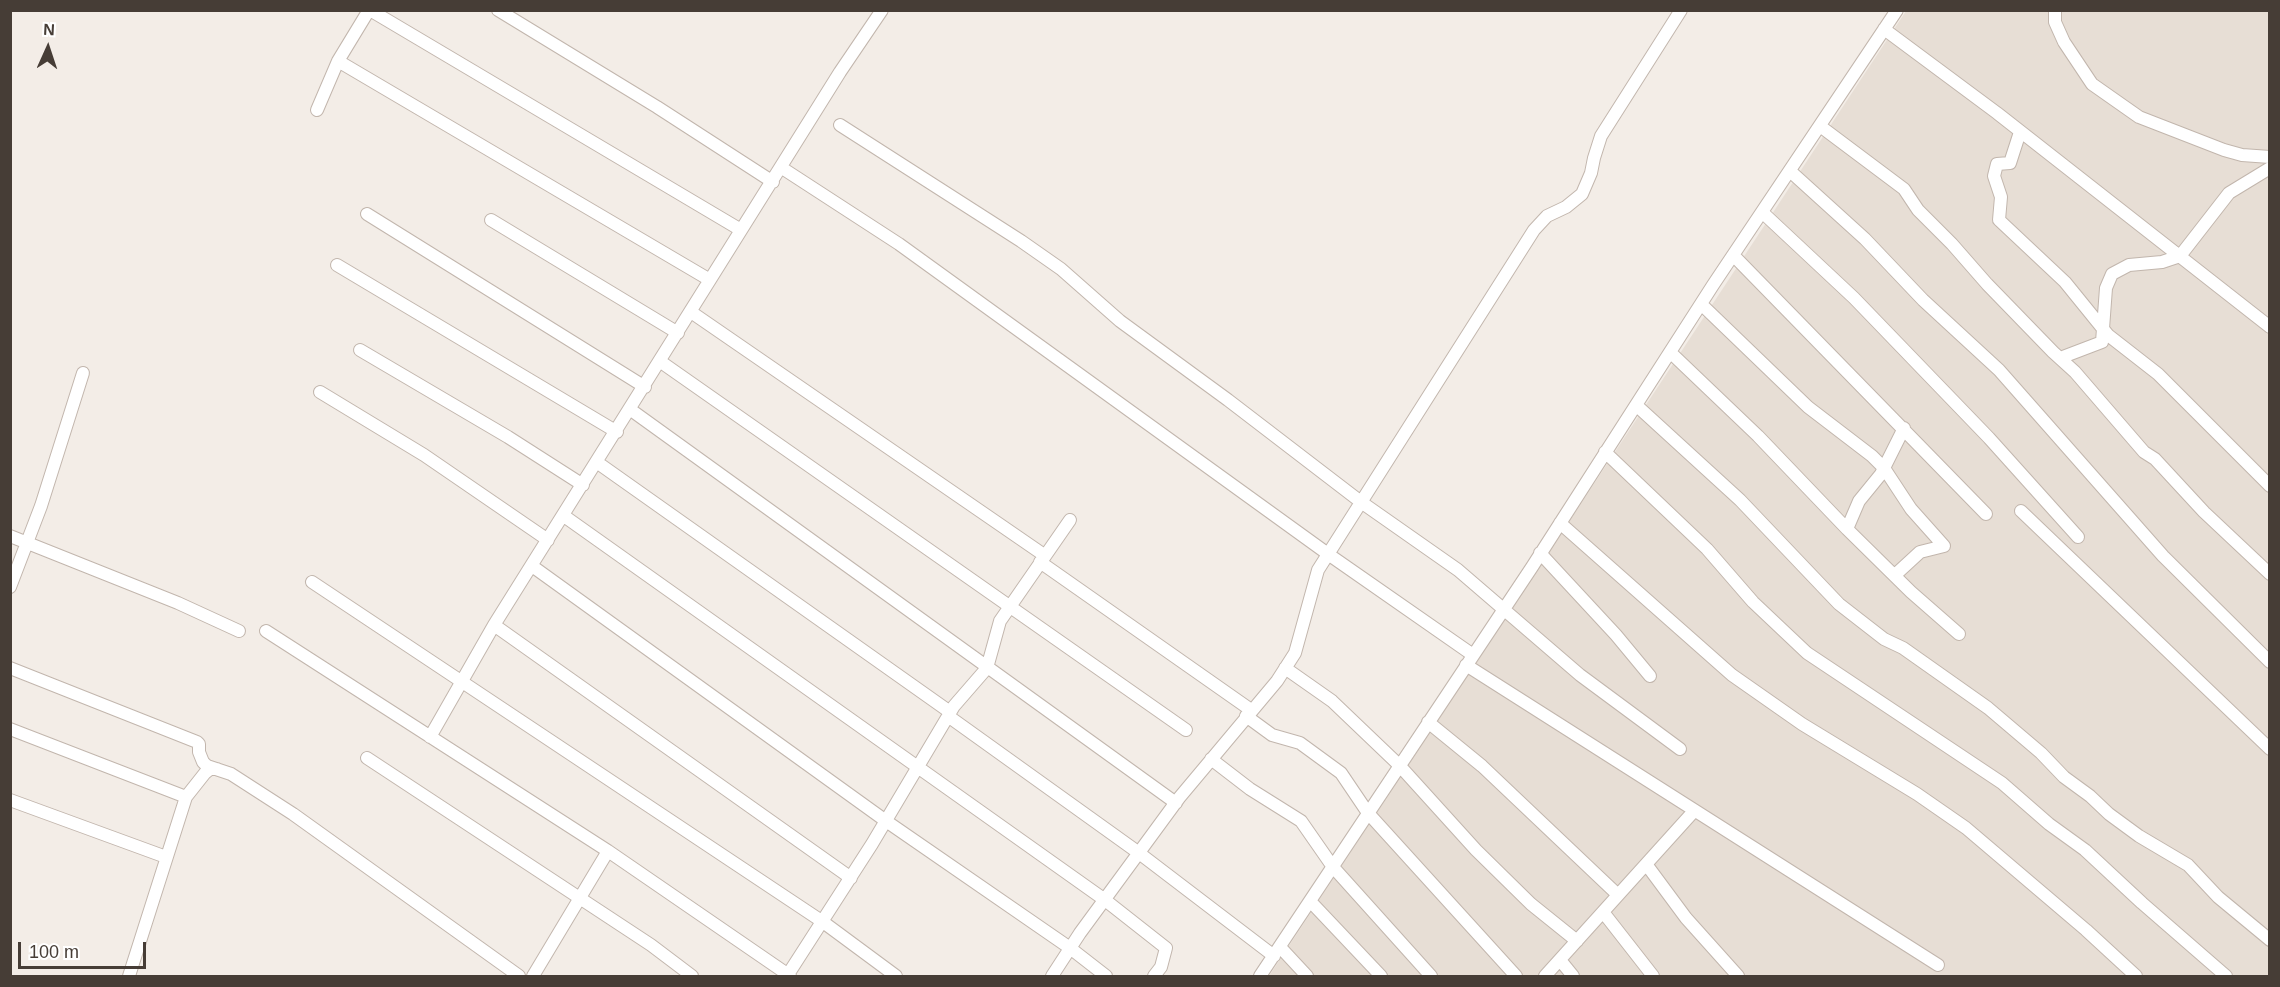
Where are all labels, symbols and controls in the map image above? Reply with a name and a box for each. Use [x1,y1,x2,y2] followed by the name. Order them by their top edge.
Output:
[18,18,78,78] north arrow
[43,21,55,38] text: N
[21,930,148,968] scale bar
[29,942,79,962] text: 100 m

